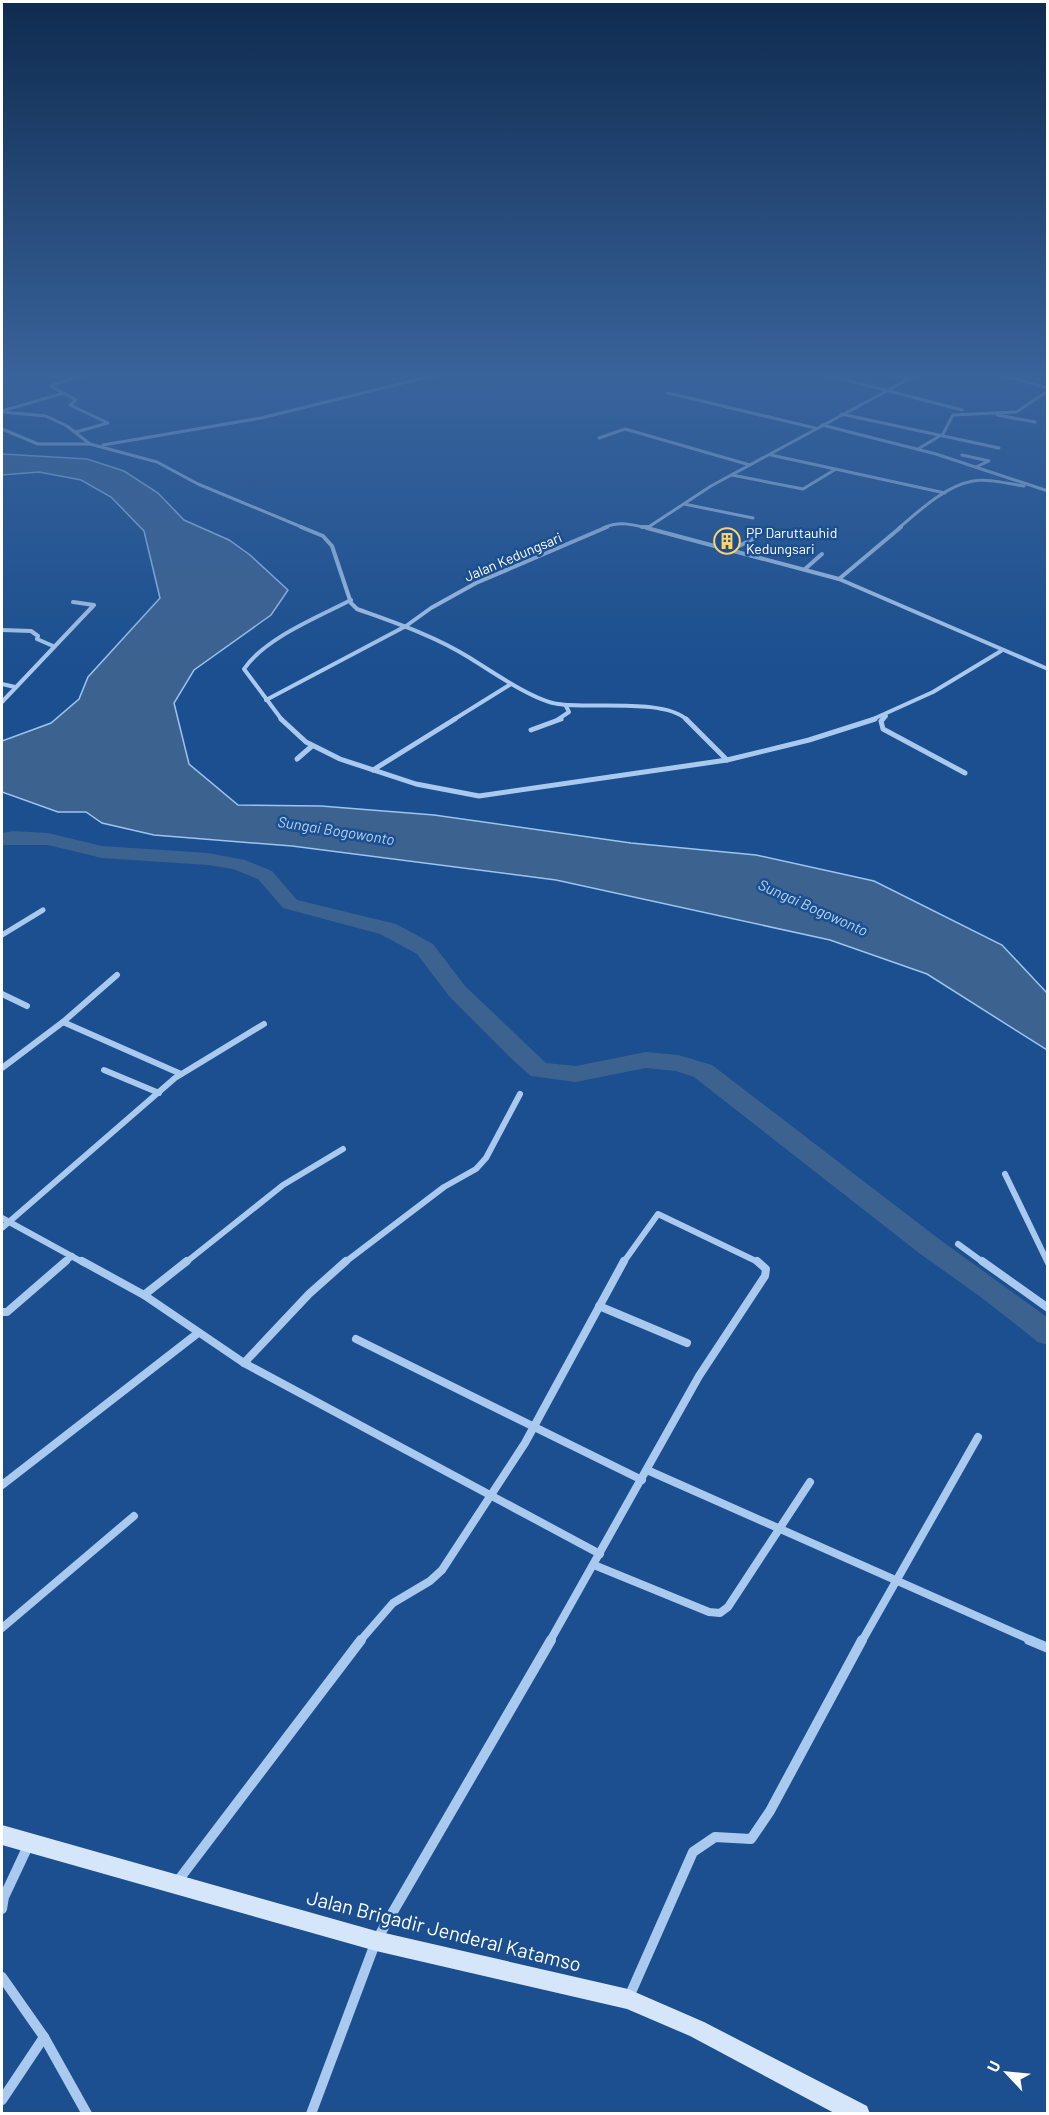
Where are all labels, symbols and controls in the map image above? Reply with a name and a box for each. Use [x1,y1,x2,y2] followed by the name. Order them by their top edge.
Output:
[746,524,837,557] place label: PP Daruttauhid Kedungsari
[712,526,742,556] building icon: PP Daruttauhid Kedungsari
[461,528,564,585] street label: Jalan Kedungsari
[276,812,396,848] water label: Sungai Bogowonto
[756,875,871,939] water label: Sungai Bogowonto
[305,1884,584,1976] street label: Jalan Brigadir Jenderal Katamso
[977,2043,1037,2103] north arrow
[982,2058,1004,2075] text: U

